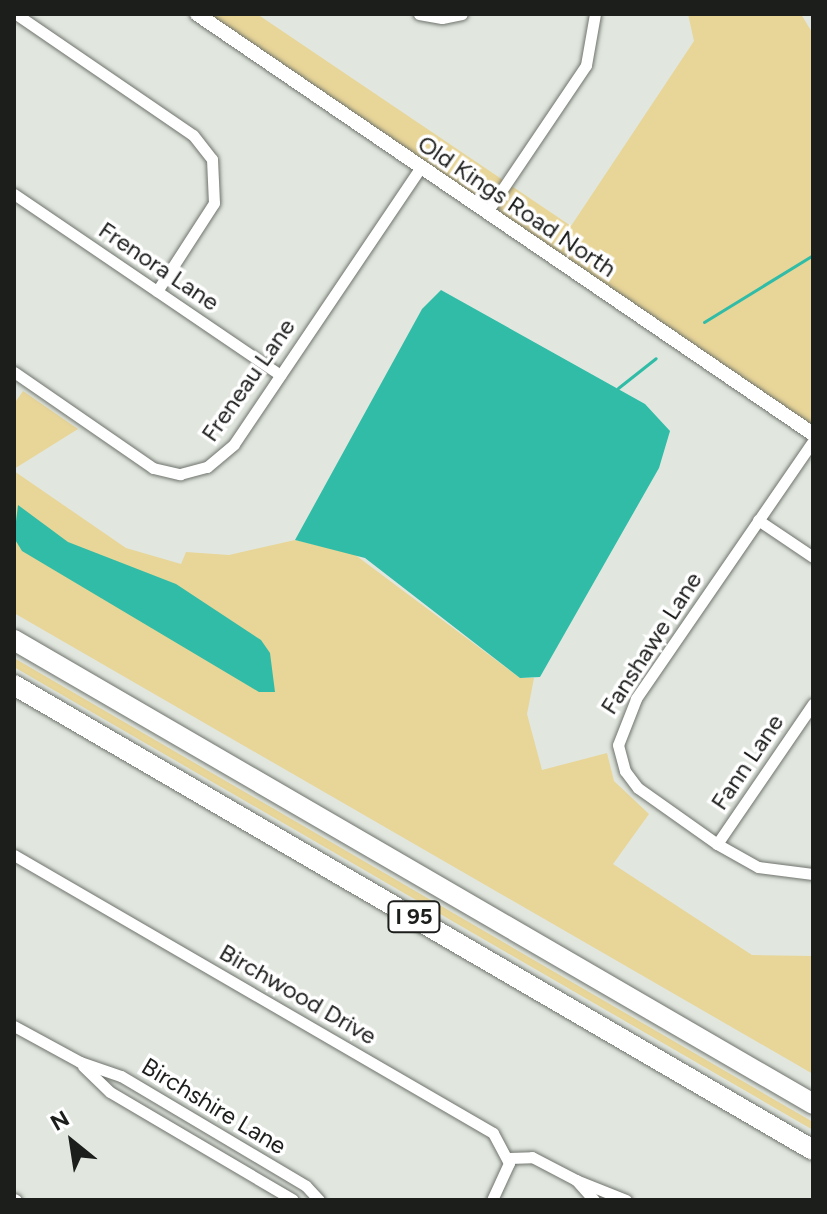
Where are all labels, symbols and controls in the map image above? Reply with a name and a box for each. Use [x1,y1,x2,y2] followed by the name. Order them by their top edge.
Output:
[412,129,622,283] street label: Old Kings Road North
[93,215,225,317] street label: Frenora Lane
[195,313,301,447] street label: Freneau Lane
[594,566,708,720] street label: Fanshawe Lane
[705,709,789,815] street label: Fann Lane
[386,899,442,935] road number: I 95
[214,937,382,1051] street label: Birchwood Drive
[137,1052,291,1160] street label: Birchshire Lane
[32,1102,112,1182] north arrow
[46,1105,74,1137] text: N

